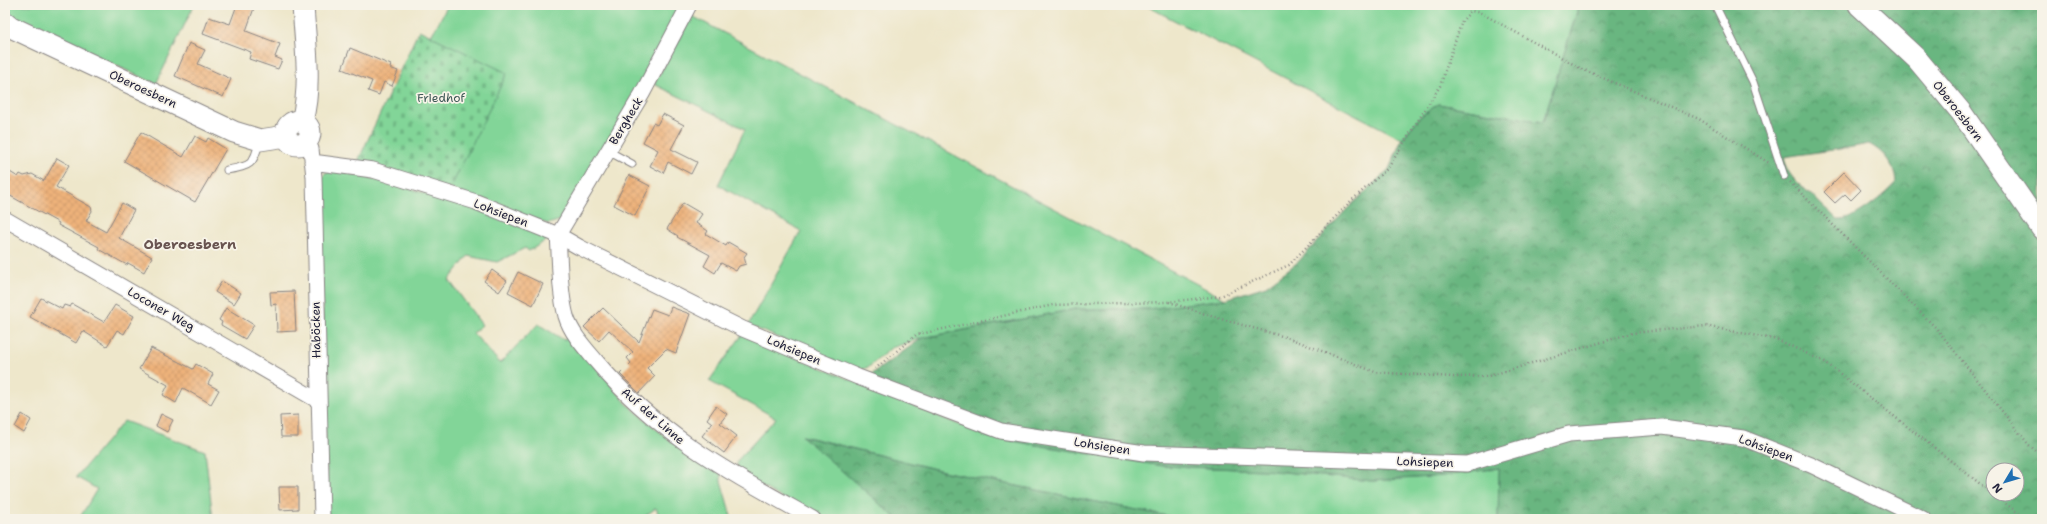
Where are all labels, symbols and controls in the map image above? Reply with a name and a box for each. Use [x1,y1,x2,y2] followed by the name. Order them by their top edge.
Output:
[106,66,180,112] street label: Oberoesbern
[1929,77,1987,145] street label: Oberoesbern
[417,90,466,106] park label: Friedhof
[606,94,646,148] street label: Bergheck
[471,195,531,231] street label: Lohsiepen
[144,235,236,253] district label: Oberoesbern
[124,283,198,335] street label: Loconer Weg
[308,301,324,359] street label: Haböcken
[765,331,823,369] street label: Lohsiepen
[618,384,688,448] street label: Auf der Linne
[1736,431,1796,465] street label: Lohsiepen
[1072,434,1132,458] street label: Lohsiepen
[1396,453,1454,471] street label: Lohsiepen
[1985,462,2025,502] north arrow
[1989,480,2006,496] text: N

